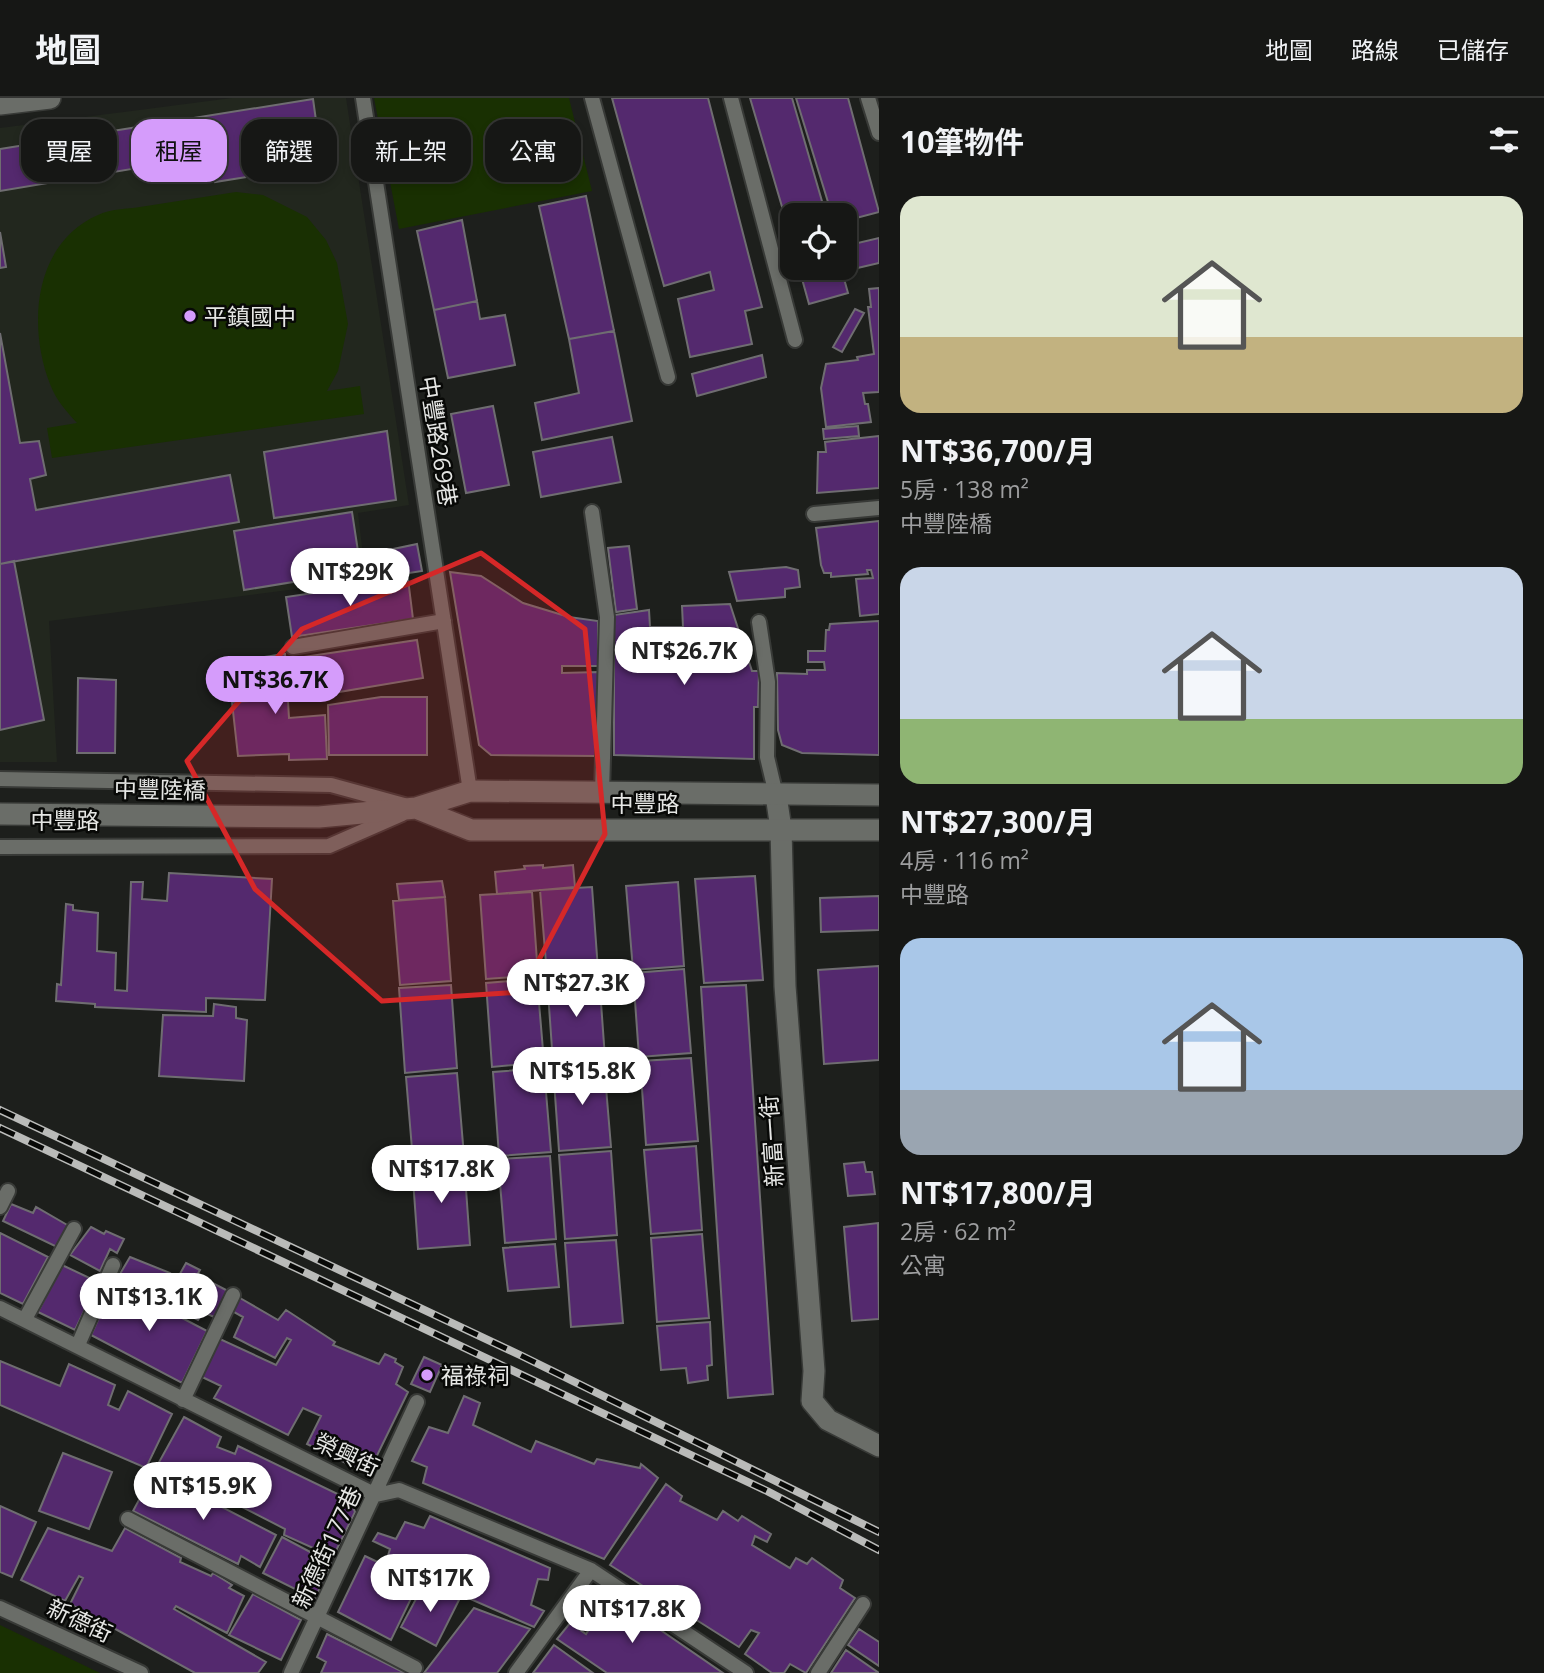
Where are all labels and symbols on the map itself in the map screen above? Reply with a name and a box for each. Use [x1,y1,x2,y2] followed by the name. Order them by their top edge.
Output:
[204,300,296,332] place label: 平鎮國中
[182,308,198,324] marker: 平鎮國中
[413,374,465,508] street label: 中豐路269巷
[293,548,407,608] pin: NT$29K
[612,628,756,687] pin: NT$26.7K
[203,656,347,716] pin: NT$36.7K
[114,772,206,806] street label: 中豐陸橋
[611,787,680,819] street label: 中豐路
[31,804,100,836] street label: 中豐路
[504,960,648,1019] pin: NT$27.3K
[510,1048,654,1107] pin: NT$15.8K
[752,1094,790,1188] street label: 新富一街
[369,1146,513,1205] pin: NT$17.8K
[77,1274,221,1333] pin: NT$13.1K
[441,1359,510,1391] place label: 福祿祠
[419,1367,435,1383] marker: 福祿祠
[309,1425,385,1483] street label: 榮興街
[131,1462,275,1522] pin: NT$15.9K
[284,1481,368,1613] street label: 新德街177巷
[373,1554,487,1614] pin: NT$17K
[560,1586,704,1645] pin: NT$17.8K
[42,1591,118,1649] street label: 新德街

